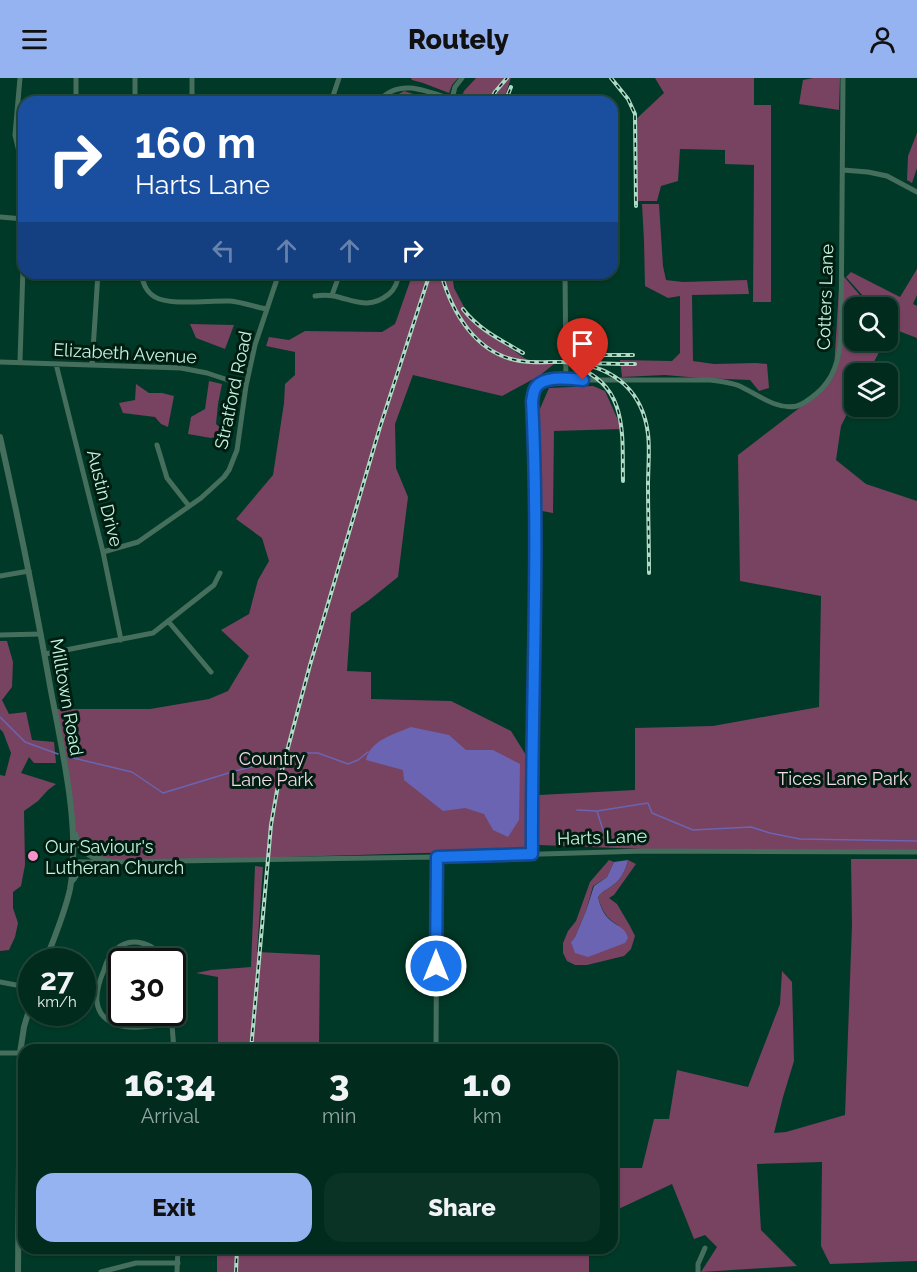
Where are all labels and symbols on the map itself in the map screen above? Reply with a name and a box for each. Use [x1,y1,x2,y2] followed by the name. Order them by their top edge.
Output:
[813,243,837,351] street label: Cotters Lane
[557,318,608,380] pin
[210,329,256,451] street label: Stratford Road
[53,339,198,367] street label: Elizabeth Avenue
[83,447,127,549] street label: Austin Drive
[46,637,88,757] street label: Milltown Road
[231,748,314,790] park label: Country Lane Park
[777,768,909,789] park label: Tices Lane Park
[557,825,648,849] street label: Harts Lane
[45,836,184,878] place label: Our Saviour's Lutheran Church
[26,849,40,863] marker: Our Saviour's Lutheran Church
[404,934,468,998] position arrow
[108,948,186,1026] speed limit sign: 30

